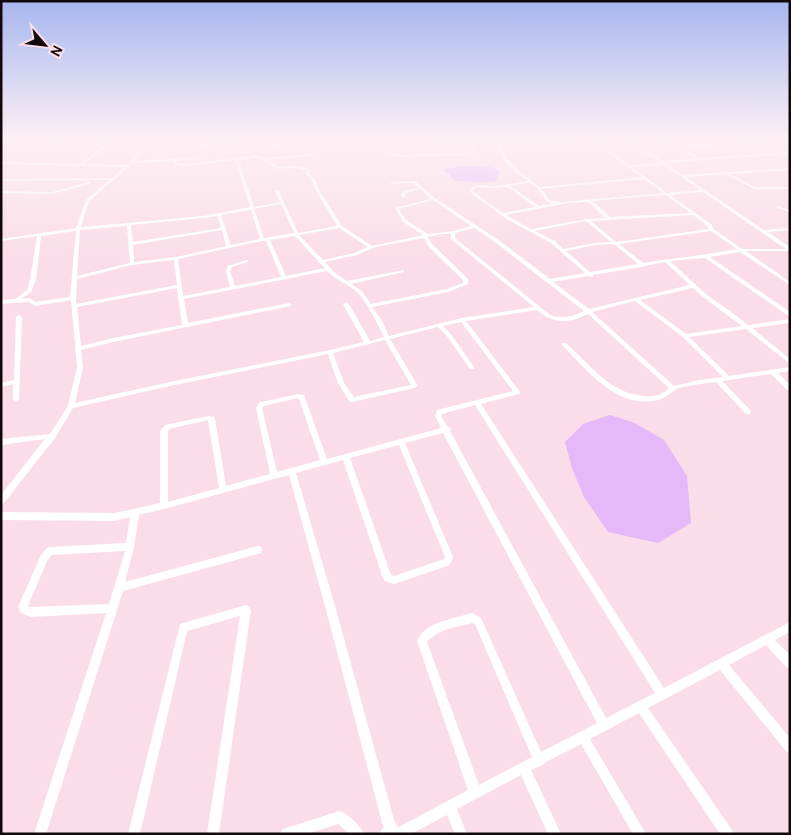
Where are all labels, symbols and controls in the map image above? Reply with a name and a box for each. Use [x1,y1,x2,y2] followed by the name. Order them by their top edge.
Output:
[20,20,70,70] north arrow
[45,42,65,59] text: N

